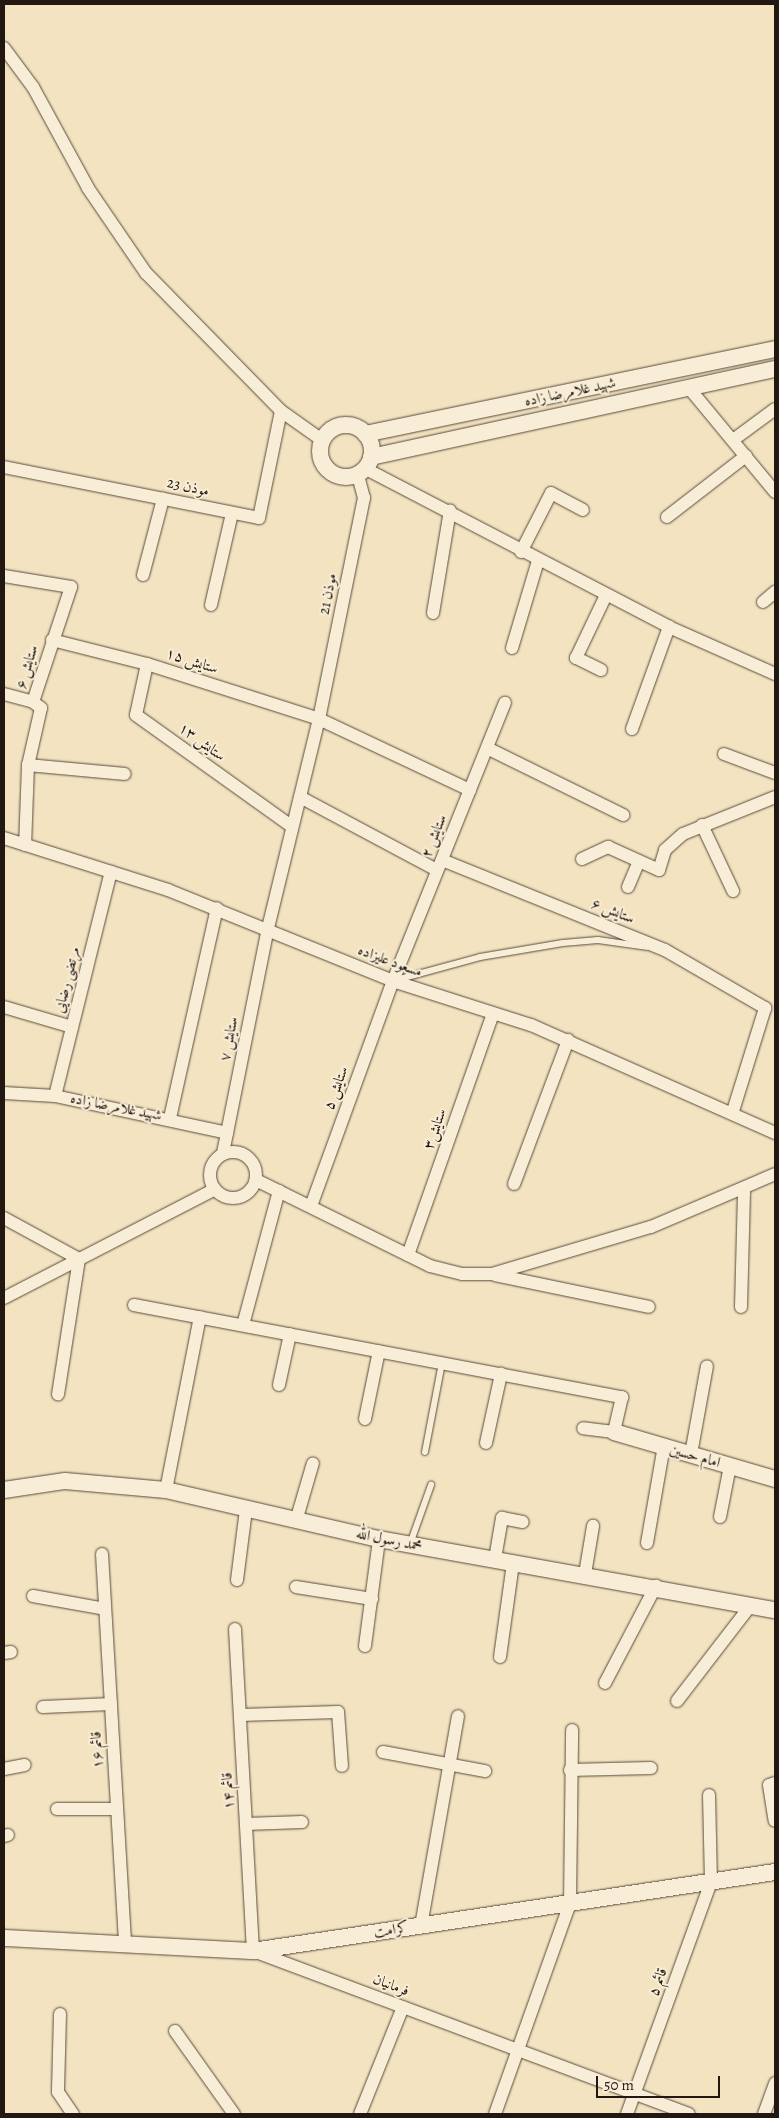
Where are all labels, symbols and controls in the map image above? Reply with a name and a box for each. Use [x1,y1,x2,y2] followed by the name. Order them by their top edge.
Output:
[523,374,617,410] street label: شهید غلامرضا زاده
[165,474,211,500] street label: موذن 23
[315,572,341,616] street label: موذن 21
[12,643,42,691] street label: ستایش ۶
[164,644,220,678] street label: ستایش ۱۵
[175,719,229,765] street label: ستایش ۱۳
[417,812,451,860] street label: ستایش ۲
[589,894,637,928] street label: ستایش ۶
[355,941,425,981] street label: مسعود علیزاده
[50,945,84,1015] street label: مرتضی رضایی
[216,1015,242,1063] street label: ستایش ۷
[320,1064,352,1112] street label: ستایش ۵
[69,1089,163,1125] street label: شهید غلامرضا زاده
[420,1106,450,1152] street label: ستایش۳
[668,1440,722,1472] street label: امام حسین
[354,1525,424,1555] street label: محمد رسول الله
[87,1731,107,1769] street label: قائم ۱۶
[218,1772,238,1810] street label: قائم ۱۴
[372,1918,410,1942] street label: کرامت
[645,1966,671,1998] street label: قائم ۵
[370,1970,412,2000] street label: فرمانیان
[599,2066,723,2098] scale bar
[604,2075,634,2095] text: 50 m

